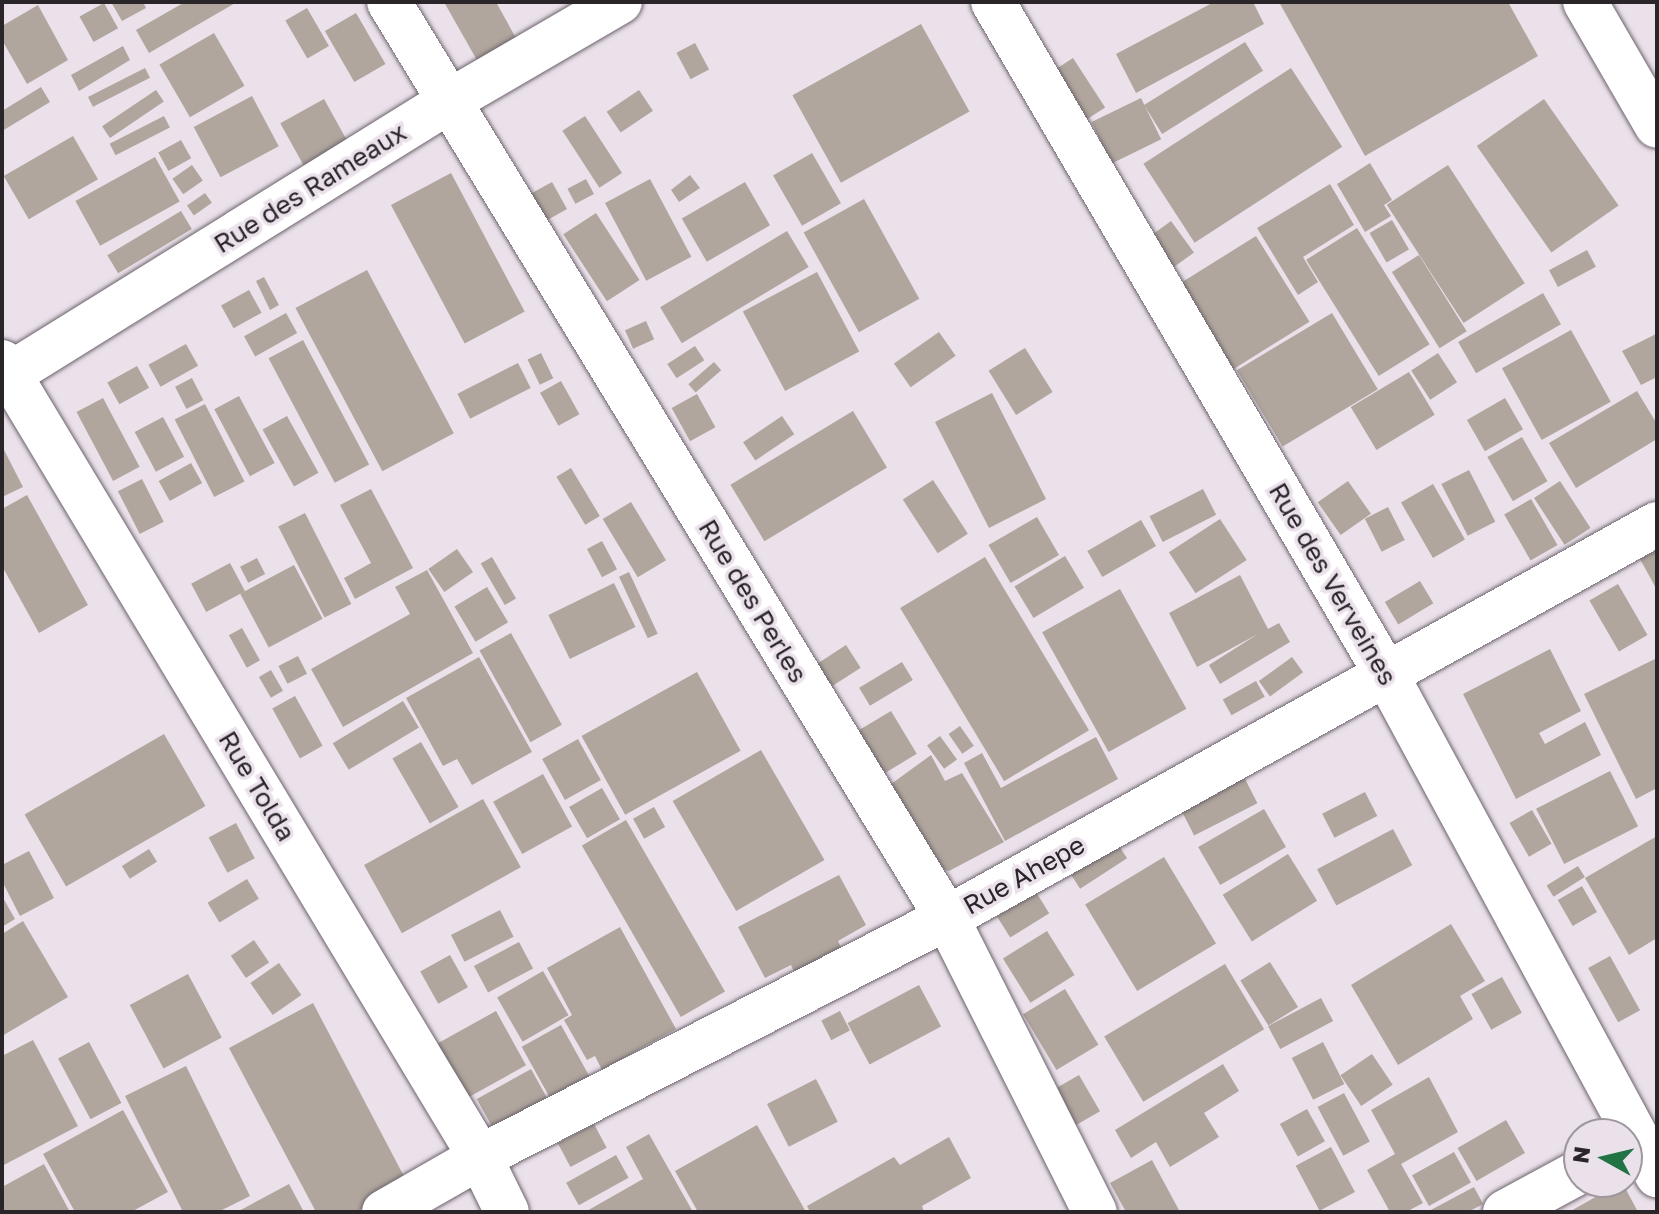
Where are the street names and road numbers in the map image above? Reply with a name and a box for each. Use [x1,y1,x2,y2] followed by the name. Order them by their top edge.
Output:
[208,116,412,260] street label: Rue des Rameaux
[1262,477,1404,691] street label: Rue des Verveines
[692,514,814,688] street label: Rue des Perles
[212,725,302,847] street label: Rue Tolda
[958,829,1090,921] street label: Rue Ahepe

